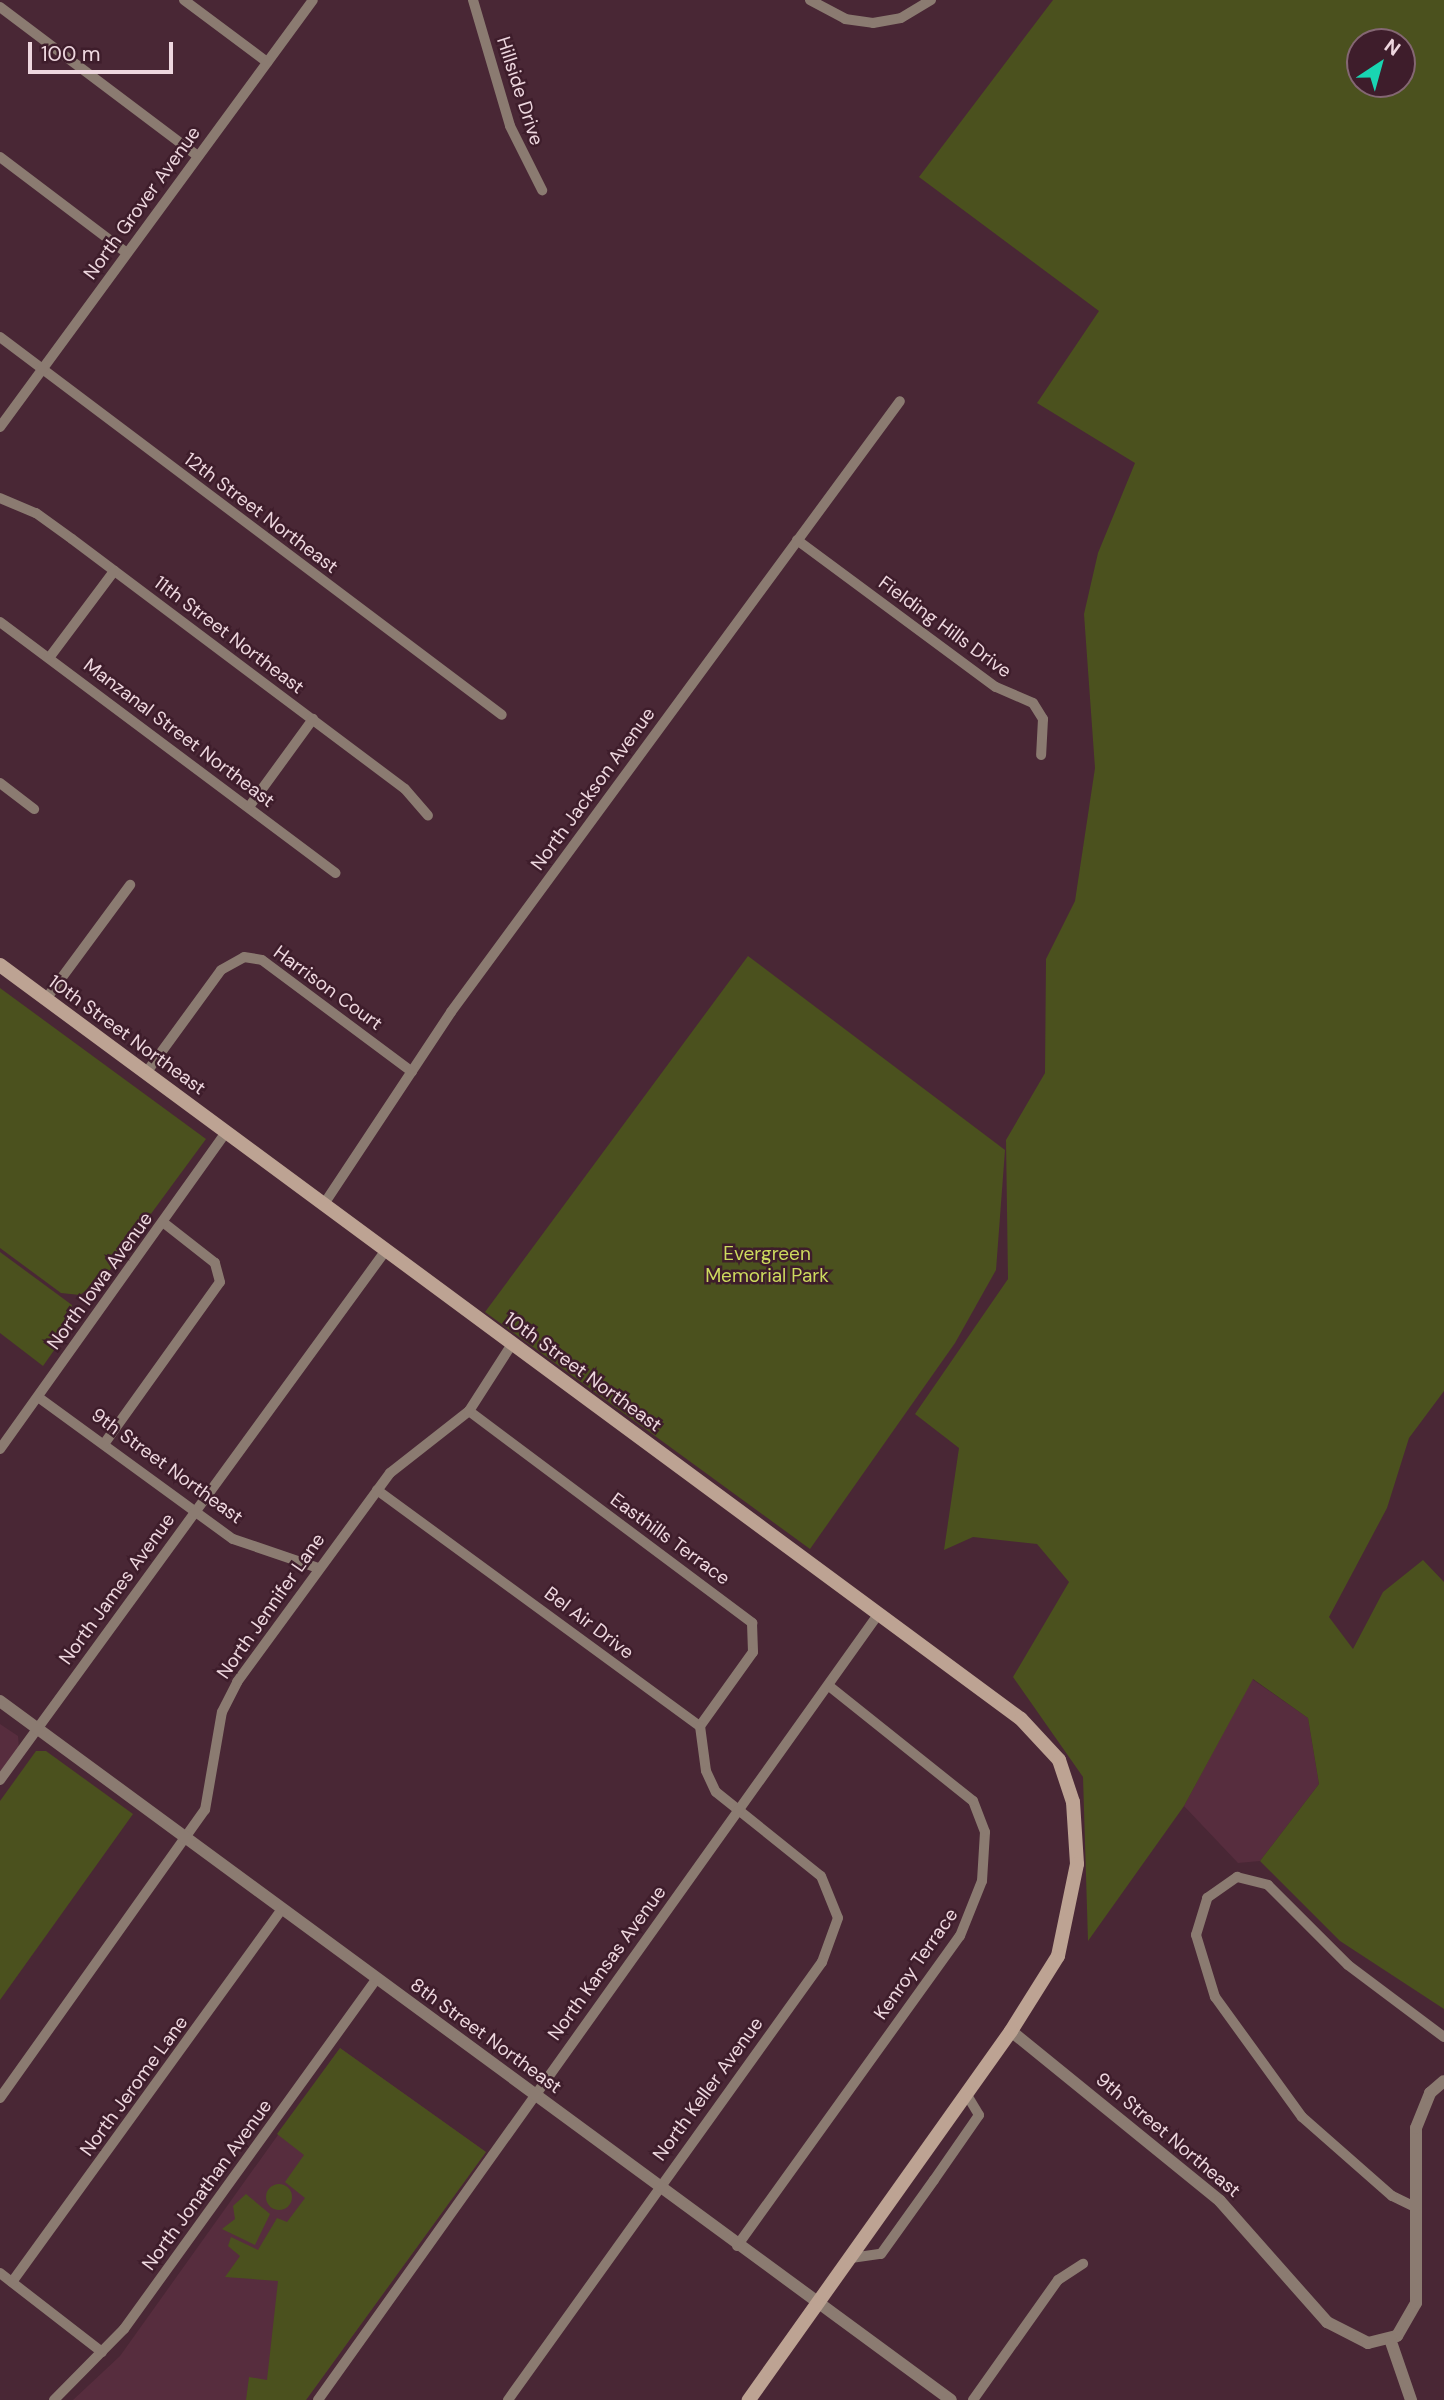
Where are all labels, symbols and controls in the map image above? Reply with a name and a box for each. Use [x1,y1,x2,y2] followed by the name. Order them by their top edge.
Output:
[32,28,177,72] scale bar
[1346,28,1416,98] north arrow
[1380,33,1405,61] text: N
[492,34,548,148] street label: Hillside Drive
[41,40,101,68] text: 100 m
[79,122,205,284] street label: North Grover Avenue
[180,448,342,578] street label: 12th Street Northeast
[150,571,308,699] street label: 11th Street Northeast
[874,571,1016,683] street label: Fielding Hills Drive
[79,654,279,812] street label: Manzanal Street Northeast
[526,703,660,875] street label: North Jackson Avenue
[269,941,387,1035] street label: Harrison Court
[44,970,210,1100] street label: 10th Street Northeast
[42,1208,158,1354] street label: North Iowa Avenue
[705,1243,829,1287] park label: Evergreen Memorial Park
[500,1307,666,1437] street label: 10th Street Northeast
[87,1403,247,1529] street label: 9th Street Northeast
[606,1488,734,1590] street label: Easthills Terrace
[54,1509,180,1669] street label: North James Avenue
[212,1529,330,1683] street label: North Jennifer Lane
[540,1582,638,1664] street label: Bel Air Drive
[543,1881,671,2045] street label: North Kansas Avenue
[869,1904,963,2024] street label: Kenroy Terrace
[406,1973,566,2099] street label: 8th Street Northeast
[75,2011,193,2161] street label: North Jerome Lane
[648,2013,768,2165] street label: North Keller Avenue
[1091,2068,1245,2202] street label: 9th Street Northeast
[137,2095,277,2275] street label: North Jonathan Avenue

